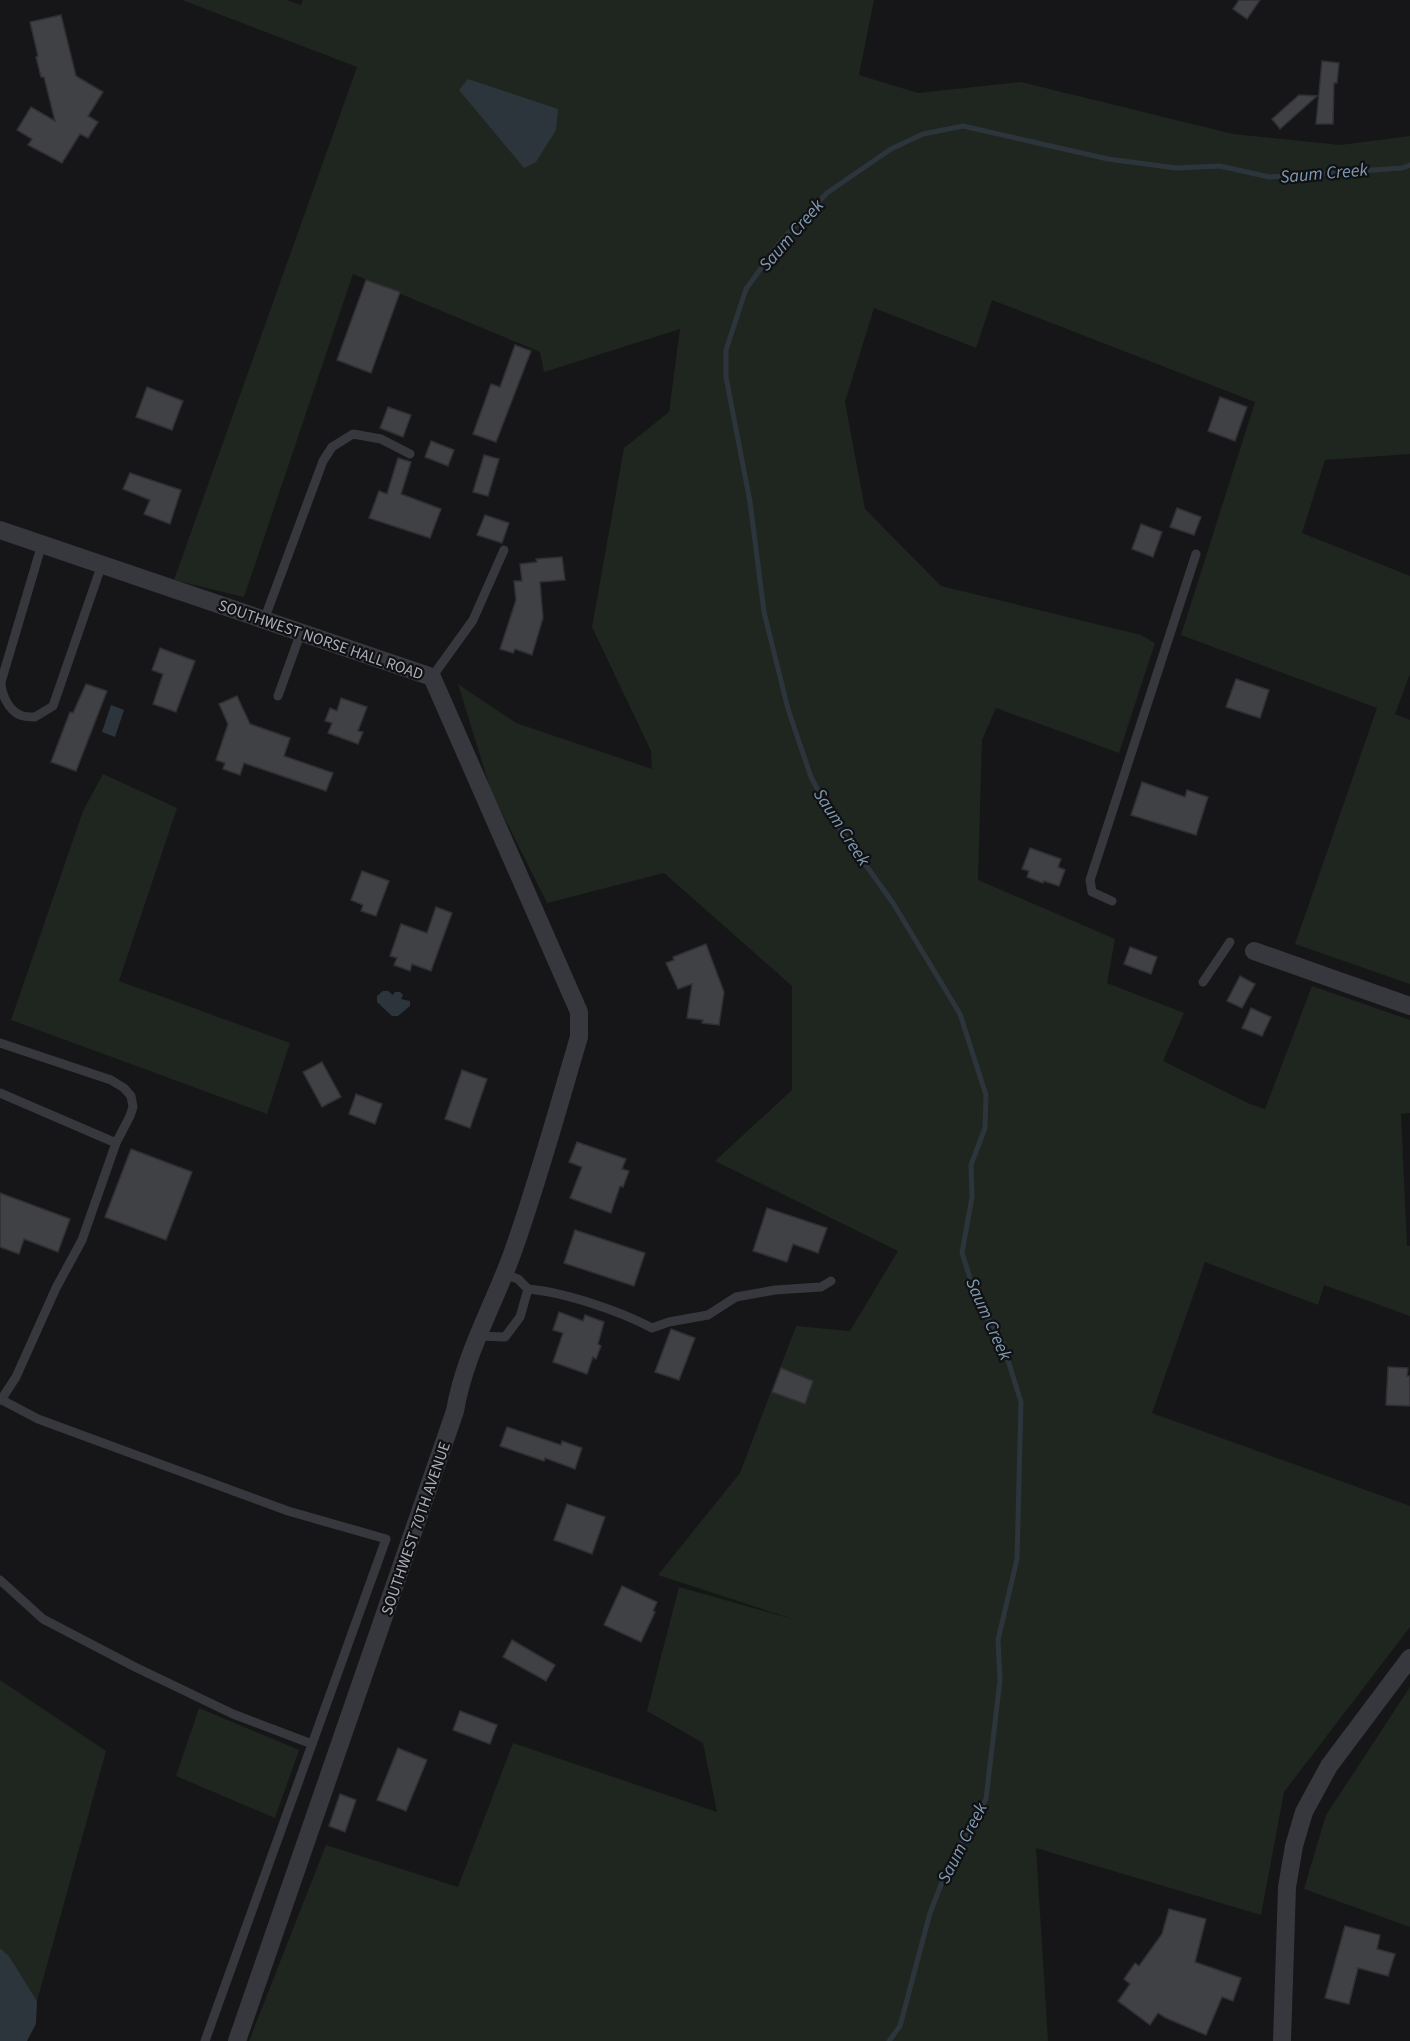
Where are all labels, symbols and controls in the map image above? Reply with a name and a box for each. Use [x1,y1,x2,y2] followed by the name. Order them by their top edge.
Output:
[1279,157,1369,190] water label: Saum Creek
[753,194,830,277] water label: Saum Creek
[215,594,426,685] street label: SOUTHWEST NORSE HALL ROAD
[807,784,876,871] water label: Saum Creek
[959,1274,1018,1365] water label: Saum Creek
[376,1439,456,1618] street label: SOUTHWEST 70TH AVENUE
[931,1798,994,1888] water label: Saum Creek

